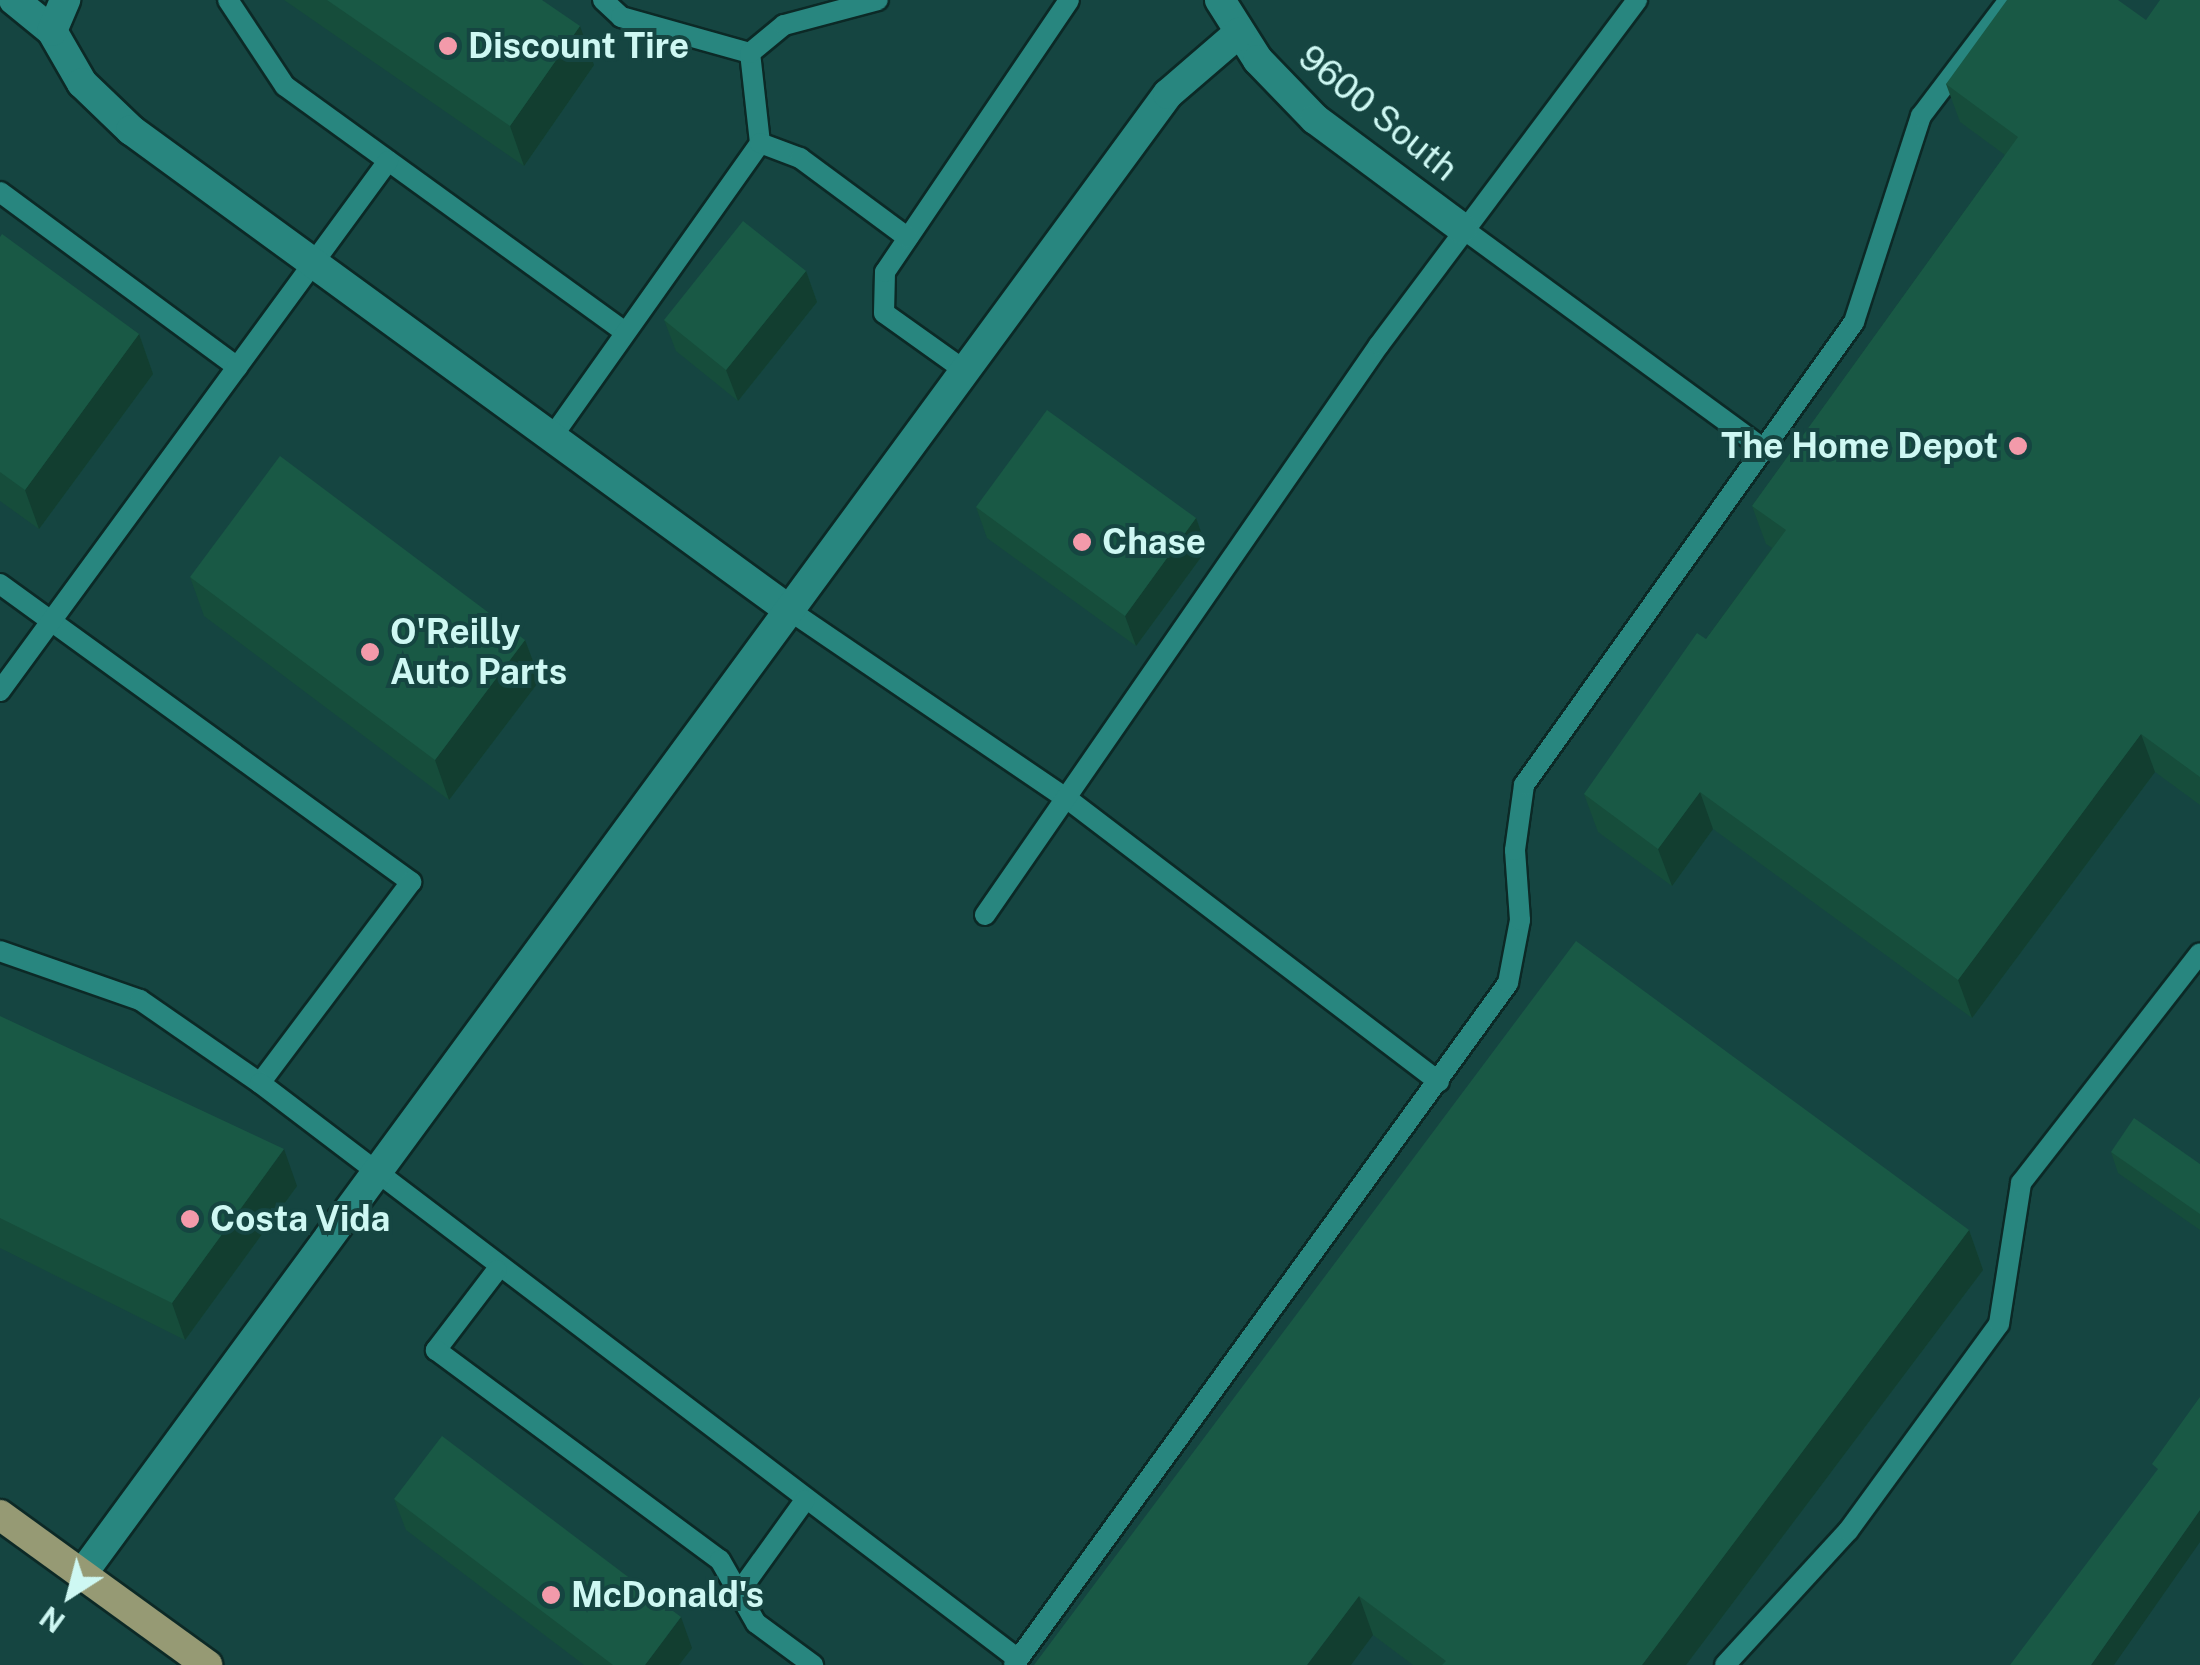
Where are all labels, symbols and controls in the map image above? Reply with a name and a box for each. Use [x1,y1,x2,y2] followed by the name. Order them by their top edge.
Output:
[468,25,689,67] place label: Discount Tire
[437,35,459,57] marker: Discount Tire
[1290,36,1466,190] street label: 9600 South
[1721,425,1998,467] place label: The Home Depot
[2007,435,2029,457] marker: The Home Depot
[1102,521,1206,563] place label: Chase
[1071,531,1093,553] marker: Chase
[390,611,567,693] place label: O'Reilly Auto Parts
[359,641,381,663] marker: O'Reilly Auto Parts
[210,1198,391,1240] place label: Costa Vida
[179,1208,201,1230] marker: Costa Vida
[20,1545,120,1645] north arrow
[571,1574,764,1616] place label: McDonald's
[540,1584,562,1606] marker: McDonald's
[34,1600,71,1639] text: N

